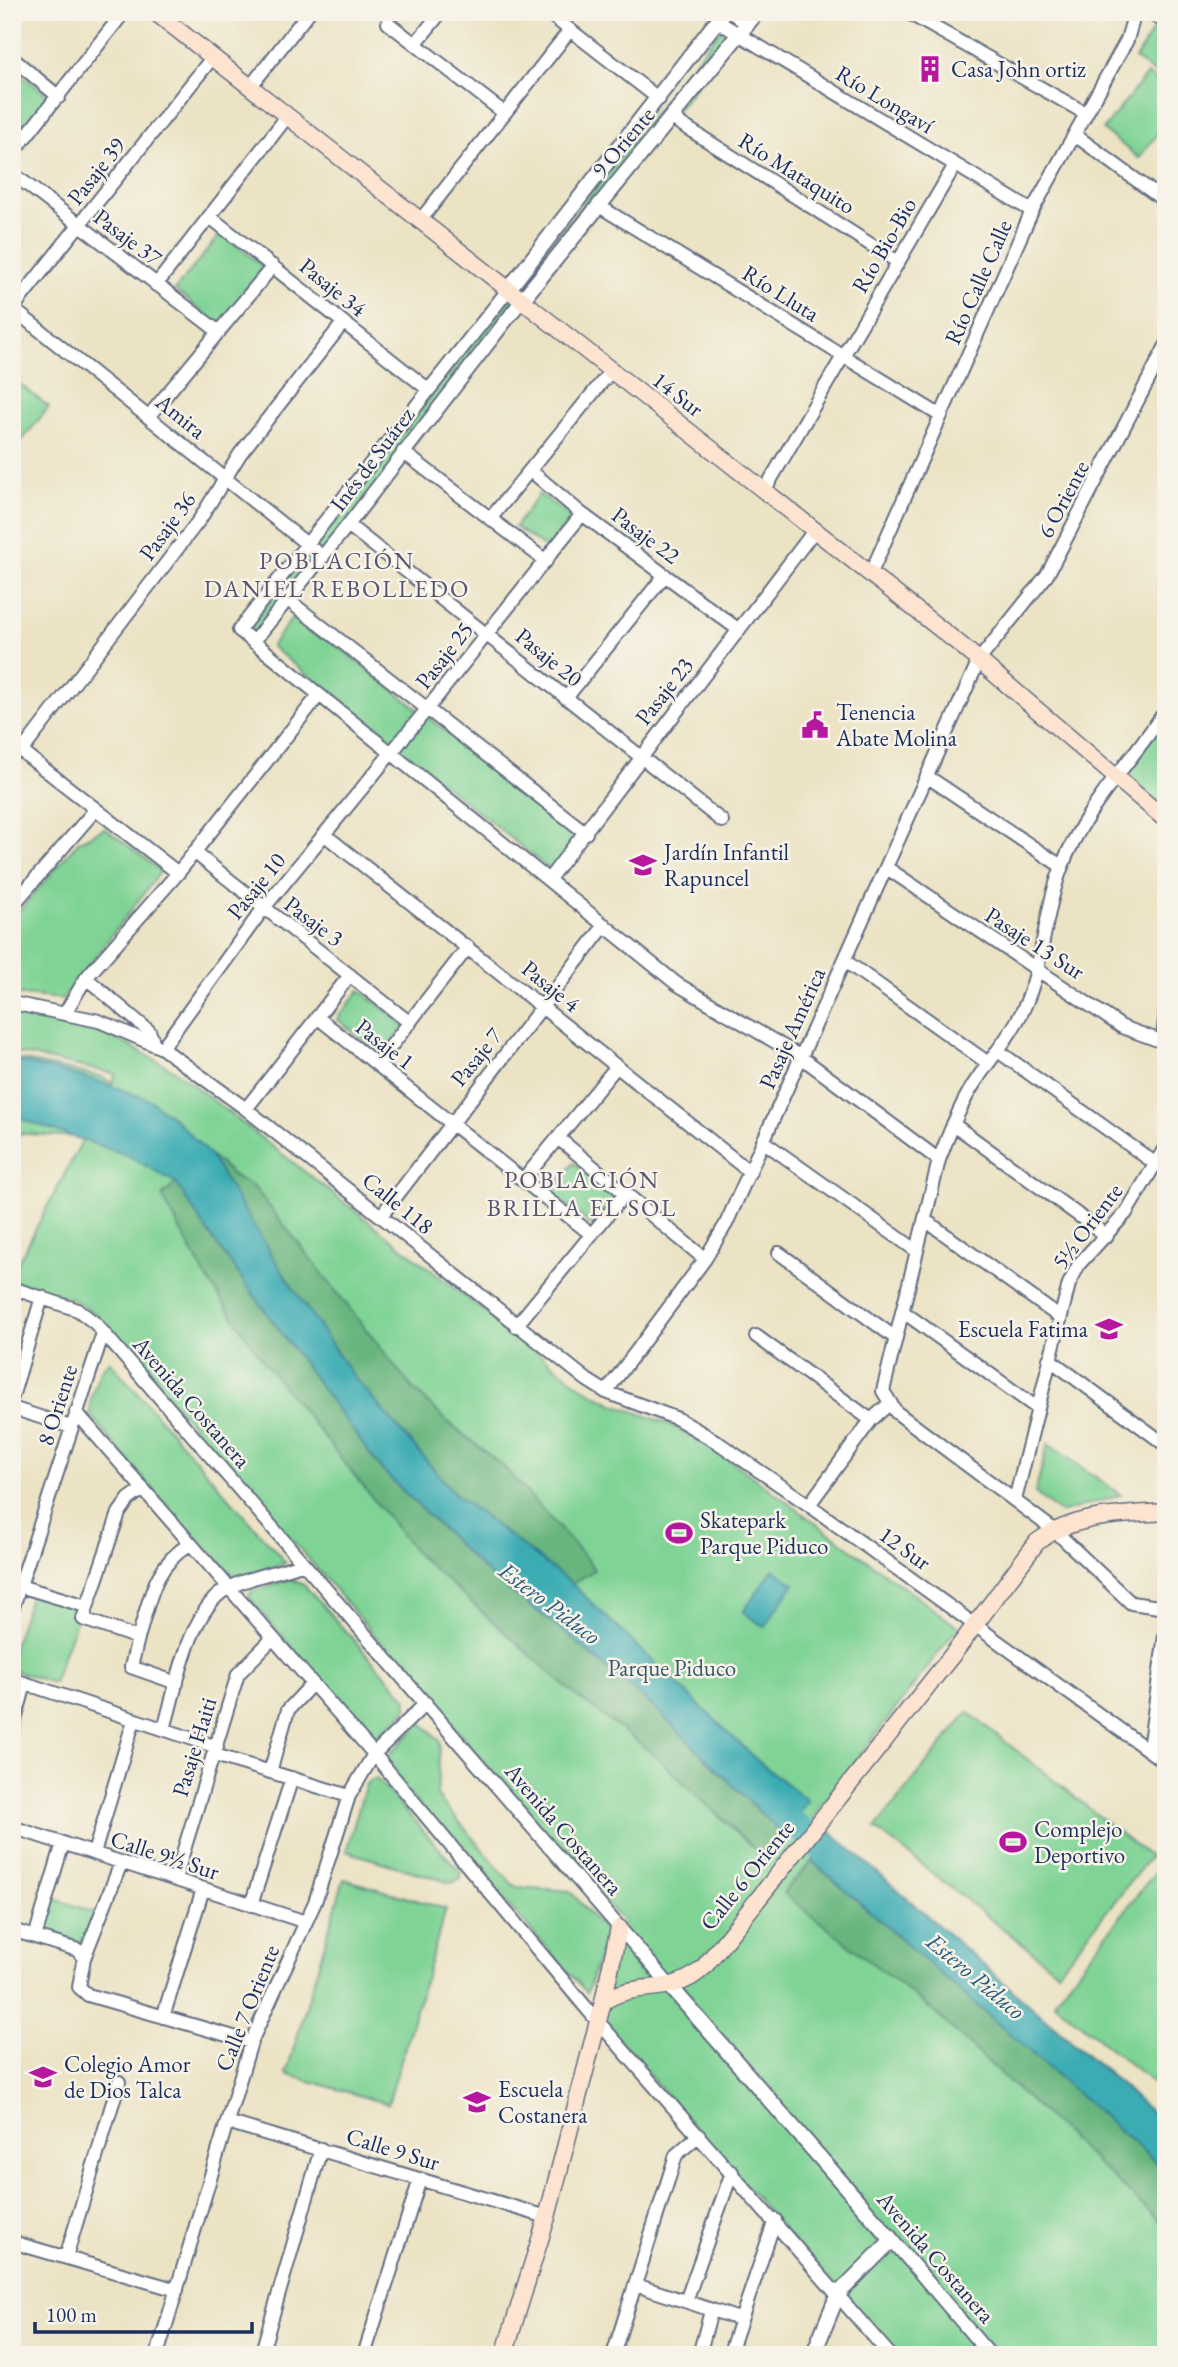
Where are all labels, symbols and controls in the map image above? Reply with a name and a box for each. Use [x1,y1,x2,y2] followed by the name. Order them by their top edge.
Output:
[915,54,945,84] building icon: Casa John ortiz
[951,54,1086,84] place label: Casa John ortiz
[830,58,940,140] street label: Río Longaví
[585,100,661,184] street label: 9 Oriente
[733,125,861,221] street label: Río Mataquito
[60,131,132,211] street label: Pasaje 39
[845,192,923,298] street label: Río Bio-Bio
[88,202,169,273] street label: Pasaje 37
[937,215,1019,349] street label: Río Calle Calle
[293,251,373,324] street label: Pasaje 34
[737,258,826,329] street label: Río Lluta
[646,365,710,424] street label: 14 Sur
[149,386,213,446] street label: Amira
[323,400,421,517] street label: Inés de Suárez
[1030,455,1096,543] street label: 6 Oriente
[132,486,202,566] street label: Pasaje 36
[606,500,686,570] street label: Pasaje 22
[204,545,470,604] district label: POBLACIÓN DANIEL REBOLLEDO
[408,615,480,695] street label: Pasaje 25
[509,621,589,693] street label: Pasaje 20
[628,651,700,731] street label: Pasaje 23
[835,697,958,753] place label: Tenencia Abate Molina
[800,710,830,740] public building icon: Tenencia Abate Molina
[662,837,790,893] place label: Jardín Infantil Rapuncel
[220,846,292,926] street label: Pasaje 10
[628,850,658,880] school or university icon: Jardín Infantil Rapuncel
[278,889,350,953] street label: Pasaje 3
[979,900,1091,987] street label: Pasaje 13 Sur
[516,953,587,1019] street label: Pasaje 4
[752,962,833,1094] street label: Pasaje América
[349,1012,421,1076] street label: Pasaje 1
[443,1021,509,1092] street label: Pasaje 7
[487,1164,677,1223] district label: POBLACIÓN BRILLA EL SOL
[356,1165,440,1241] street label: Calle 118
[1045,1177,1129,1275] street label: 5½ Oriente
[958,1314,1089,1344] place label: Escuela Fatima
[1094,1314,1124,1344] school or university icon: Escuela Fatima
[126,1329,258,1475] street label: Avenida Costanera
[30,1360,84,1449] street label: 8 Oriente
[700,1505,828,1561] place label: Skatepark Parque Piduco
[664,1518,694,1548] sports icon: Skatepark Parque Piduco
[873,1519,937,1577] street label: 12 Sur
[492,1554,607,1651] water label: Estero Piduco
[608,1653,736,1683] park label: Parque Piduco
[165,1693,223,1800] street label: Pasaje Haiti
[498,1756,630,1902] street label: Avenida Costanera
[693,1813,801,1936] street label: Calle 6 Oriente
[1034,1814,1125,1870] place label: Complejo Deportivo
[107,1823,224,1887] street label: Calle 9½ Sur
[998,1827,1028,1857] sports icon: Complejo Deportivo
[920,1925,1032,2026] water label: Estero Piduco
[208,1940,286,2076] street label: Calle 7 Oriente
[64,2049,191,2105] place label: Colegio Amor de Dios Talca
[28,2062,58,2092] school or university icon: Colegio Amor de Dios Talca
[498,2074,588,2130] place label: Escuela Costanera
[462,2087,492,2117] school or university icon: Escuela Costanera
[343,2121,444,2178] street label: Calle 9 Sur
[870,2184,1002,2330] street label: Avenida Costanera
[35,2290,252,2334] scale bar
[46,2301,97,2328] text: 100 m

